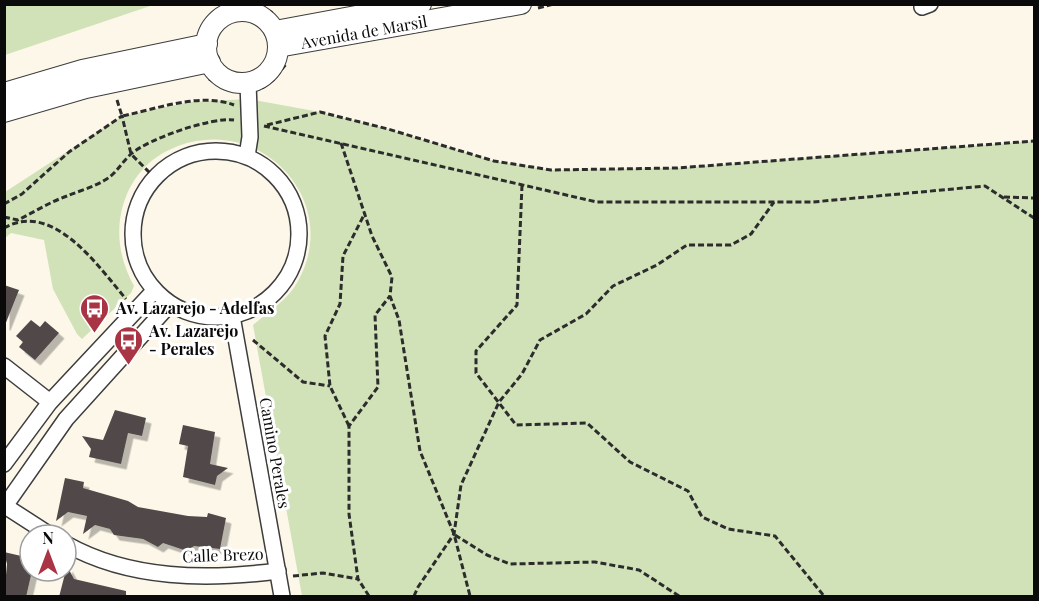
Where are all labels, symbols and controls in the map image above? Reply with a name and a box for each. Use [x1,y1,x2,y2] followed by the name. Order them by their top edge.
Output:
[298,10,429,53] street label: Avenida de Marsil
[79,292,111,334] bus stop icon: Av. Lazarejo - Adelfas
[115,297,274,318] place label: Av. Lazarejo - Adelfas
[148,320,238,359] place label: Av. Lazarejo - Perales
[112,324,144,366] bus stop icon: Av. Lazarejo - Perales
[255,396,296,510] street label: Camino Perales
[18,523,78,583] north arrow
[42,527,54,548] text: N
[182,543,264,566] street label: Calle Brezo

